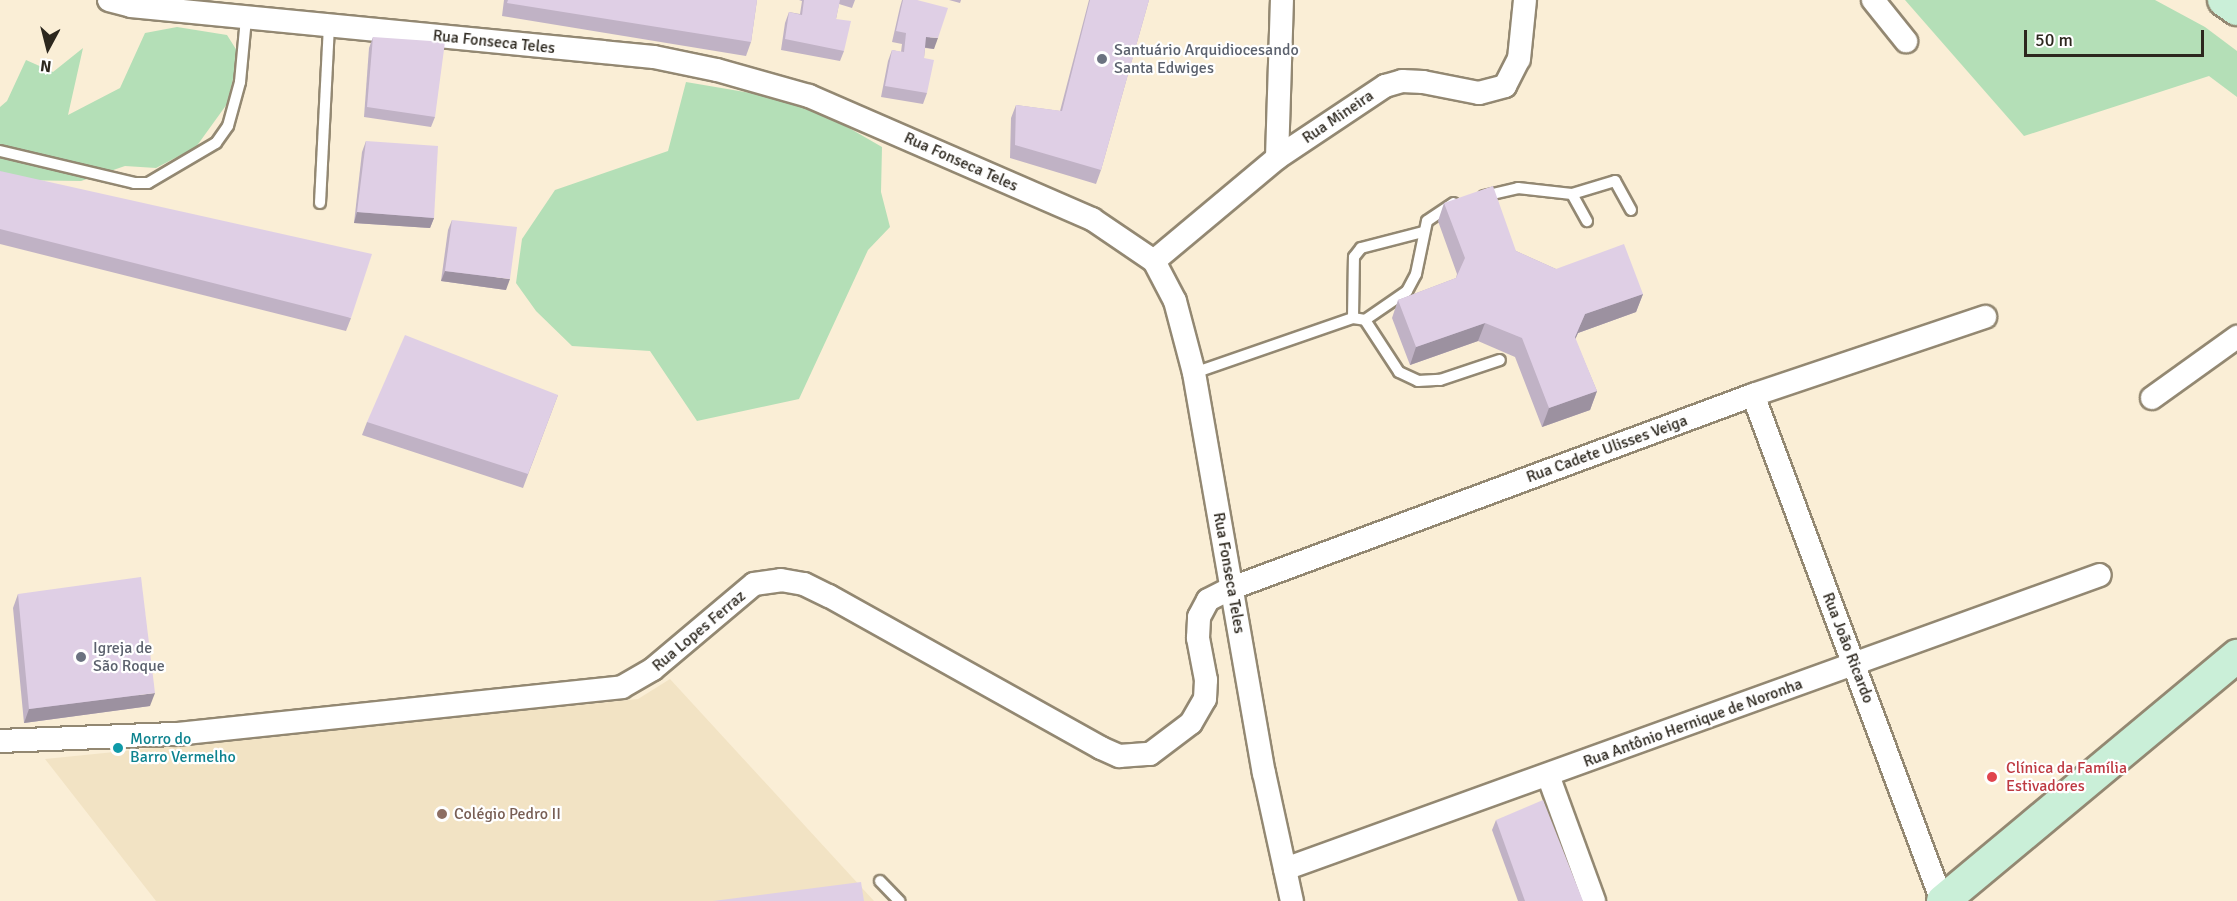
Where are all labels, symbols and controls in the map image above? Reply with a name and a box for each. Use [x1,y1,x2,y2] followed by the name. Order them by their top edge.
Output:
[18,18,78,78] north arrow
[2027,18,2207,56] scale bar
[432,26,556,58] street label: Rua Fonseca Teles
[2035,29,2073,51] text: 50 m
[1114,40,1299,78] place label: Santuário Arquidiocesando Santa Edwiges
[1095,52,1109,66] marker: Santuário Arquidiocesando Santa Edwiges
[39,55,53,76] text: N
[1299,86,1377,148] street label: Rua Mineira
[901,128,1021,196] street label: Rua Fonseca Teles
[1524,411,1690,487] street label: Rua Cadete Ulisses Veiga
[1209,511,1249,635] street label: Rua Fonseca Teles
[649,586,749,676] street label: Rua Lopes Ferraz
[1818,590,1878,706] street label: Rua João Ricardo
[93,638,165,676] place label: Igreja de São Roque
[74,650,88,664] marker: Igreja de São Roque
[1581,674,1805,772] street label: Rua Antônio Hernique de Noronha
[130,729,236,767] place label: Morro do Barro Vermelho
[111,741,125,755] marker: Morro do Barro Vermelho
[2006,758,2127,796] place label: Clínica da Família Estivadores
[1983,768,2001,786] marker: Clínica da Família Estivadores
[454,804,561,824] place label: Colégio Pedro II
[435,807,449,821] marker: Colégio Pedro II

